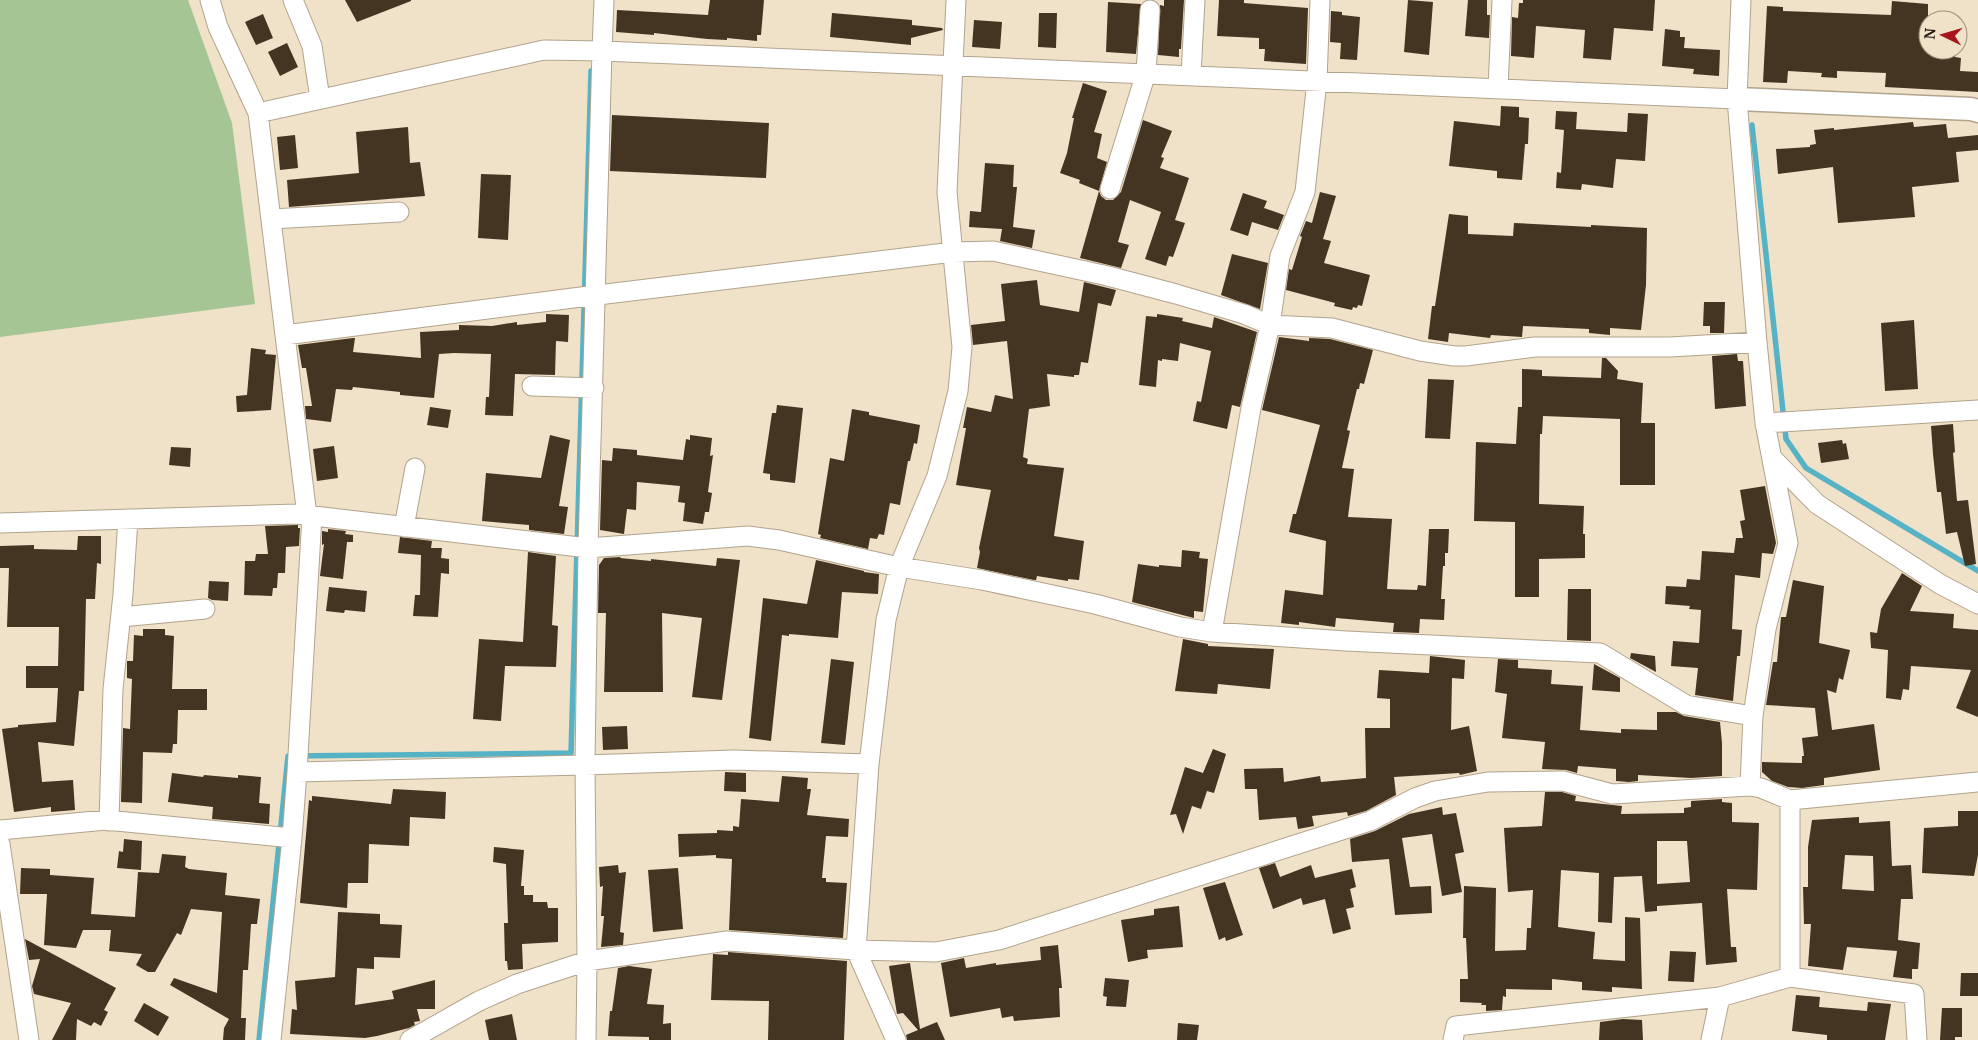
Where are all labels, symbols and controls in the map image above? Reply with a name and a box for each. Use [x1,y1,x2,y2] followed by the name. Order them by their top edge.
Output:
[1918,10,1968,60] north arrow
[1921,28,1939,40] text: N

